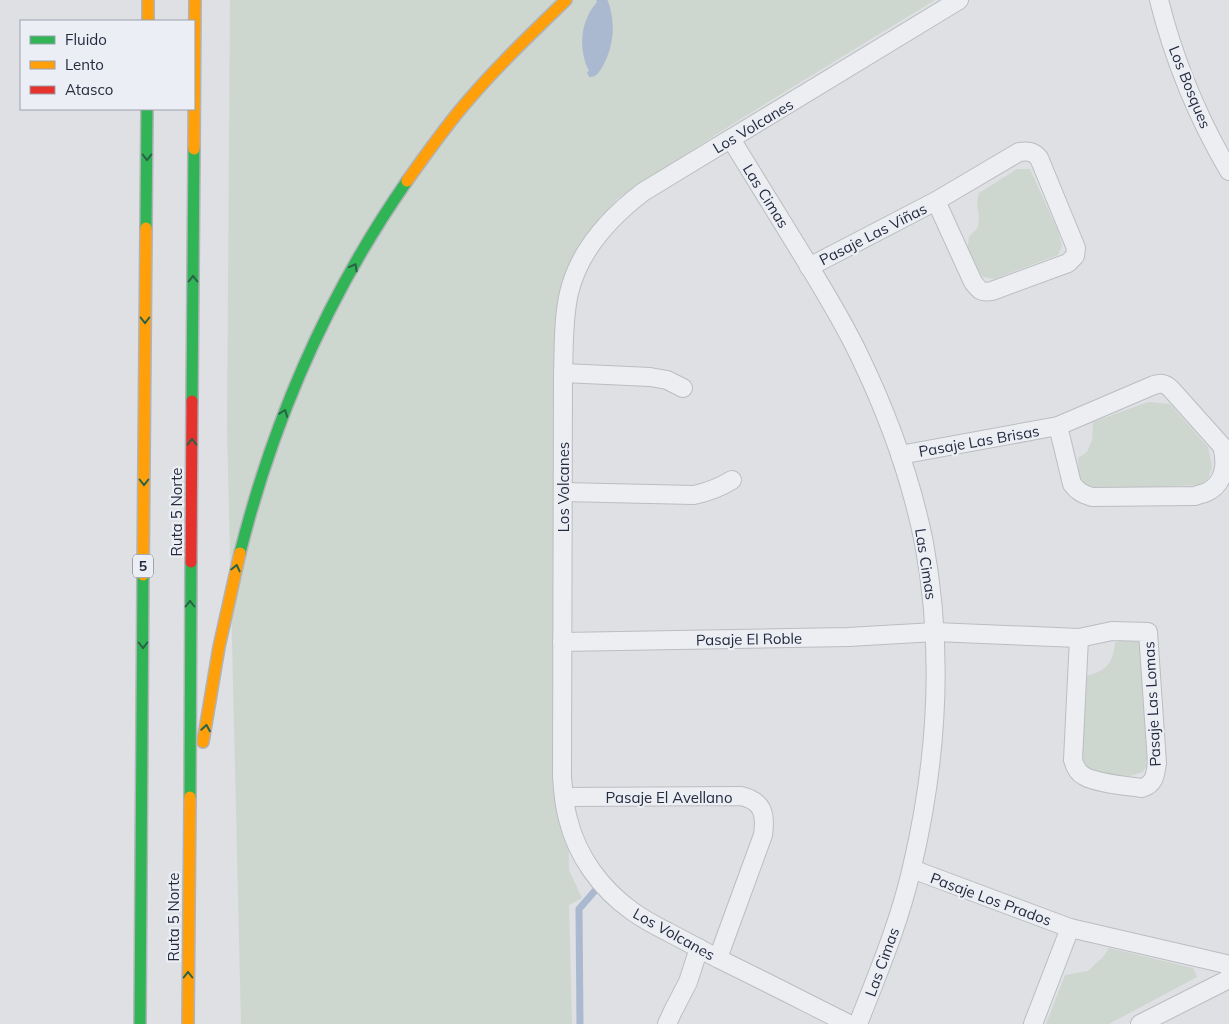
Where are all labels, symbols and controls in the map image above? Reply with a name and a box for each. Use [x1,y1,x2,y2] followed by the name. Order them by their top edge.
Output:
[20,20,195,110] legend
[65,30,107,49] text: Fluido
[1165,43,1215,131] street label: Los Bosques
[65,55,104,74] text: Lento
[65,80,113,99] text: Atasco
[709,95,797,157] street label: Los Volcanes
[142,154,152,162] one-way arrow
[739,160,793,232] street label: Las Cimas
[816,199,930,269] street label: Pasaje Las Viñas
[348,263,358,272] one-way arrow
[188,275,198,283] one-way arrow
[140,316,150,324] one-way arrow
[278,409,288,418] one-way arrow
[917,421,1041,461] street label: Pasaje Las Brisas
[187,438,197,446] one-way arrow
[554,442,573,532] street label: Los Volcanes
[167,467,186,557] street label: Ruta 5 Norte
[139,479,149,487] one-way arrow
[911,527,941,601] street label: Las Cimas
[133,554,153,578] road number: 5
[231,564,241,573] one-way arrow
[185,600,195,608] one-way arrow
[696,629,802,649] street label: Pasaje El Roble
[1139,641,1165,767] street label: Pasaje Las Lomas
[138,642,148,649] one-way arrow
[200,724,210,732] one-way arrow
[606,788,732,807] street label: Pasaje El Avellano
[928,868,1054,930] street label: Pasaje Los Prados
[164,872,183,962] street label: Ruta 5 Norte
[630,904,718,964] street label: Los Volcanes
[861,925,903,999] street label: Las Cimas
[183,971,193,979] one-way arrow

